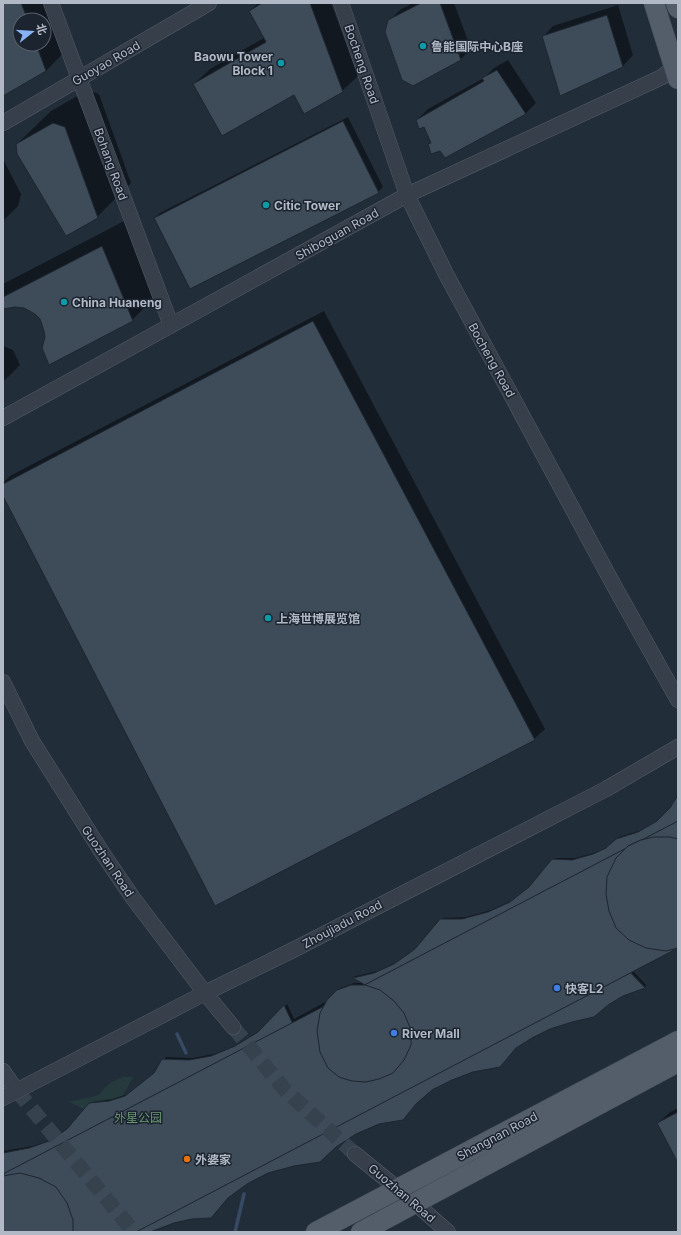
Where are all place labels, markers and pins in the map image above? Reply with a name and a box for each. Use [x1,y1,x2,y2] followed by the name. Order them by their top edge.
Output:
[431,39,523,54] place label: 鲁能国际中心B座
[418,41,428,51] marker: 鲁能国际中心B座
[194,49,273,78] place label: Baowu Tower Block 1
[276,58,286,68] marker: Baowu Tower Block 1
[274,198,340,213] place label: Citic Tower
[261,200,271,210] marker: Citic Tower
[72,295,162,310] place label: China Huaneng
[59,297,69,307] marker: China Huaneng
[276,611,360,626] place label: 上海世博展览馆
[263,613,273,623] marker: 上海世博展览馆
[565,981,603,996] place label: 快客L2
[552,983,562,993] marker: 快客L2
[402,1026,460,1041] place label: River Mall
[389,1028,399,1038] marker: River Mall
[195,1152,231,1167] place label: 外婆家
[182,1154,192,1164] marker: 外婆家

